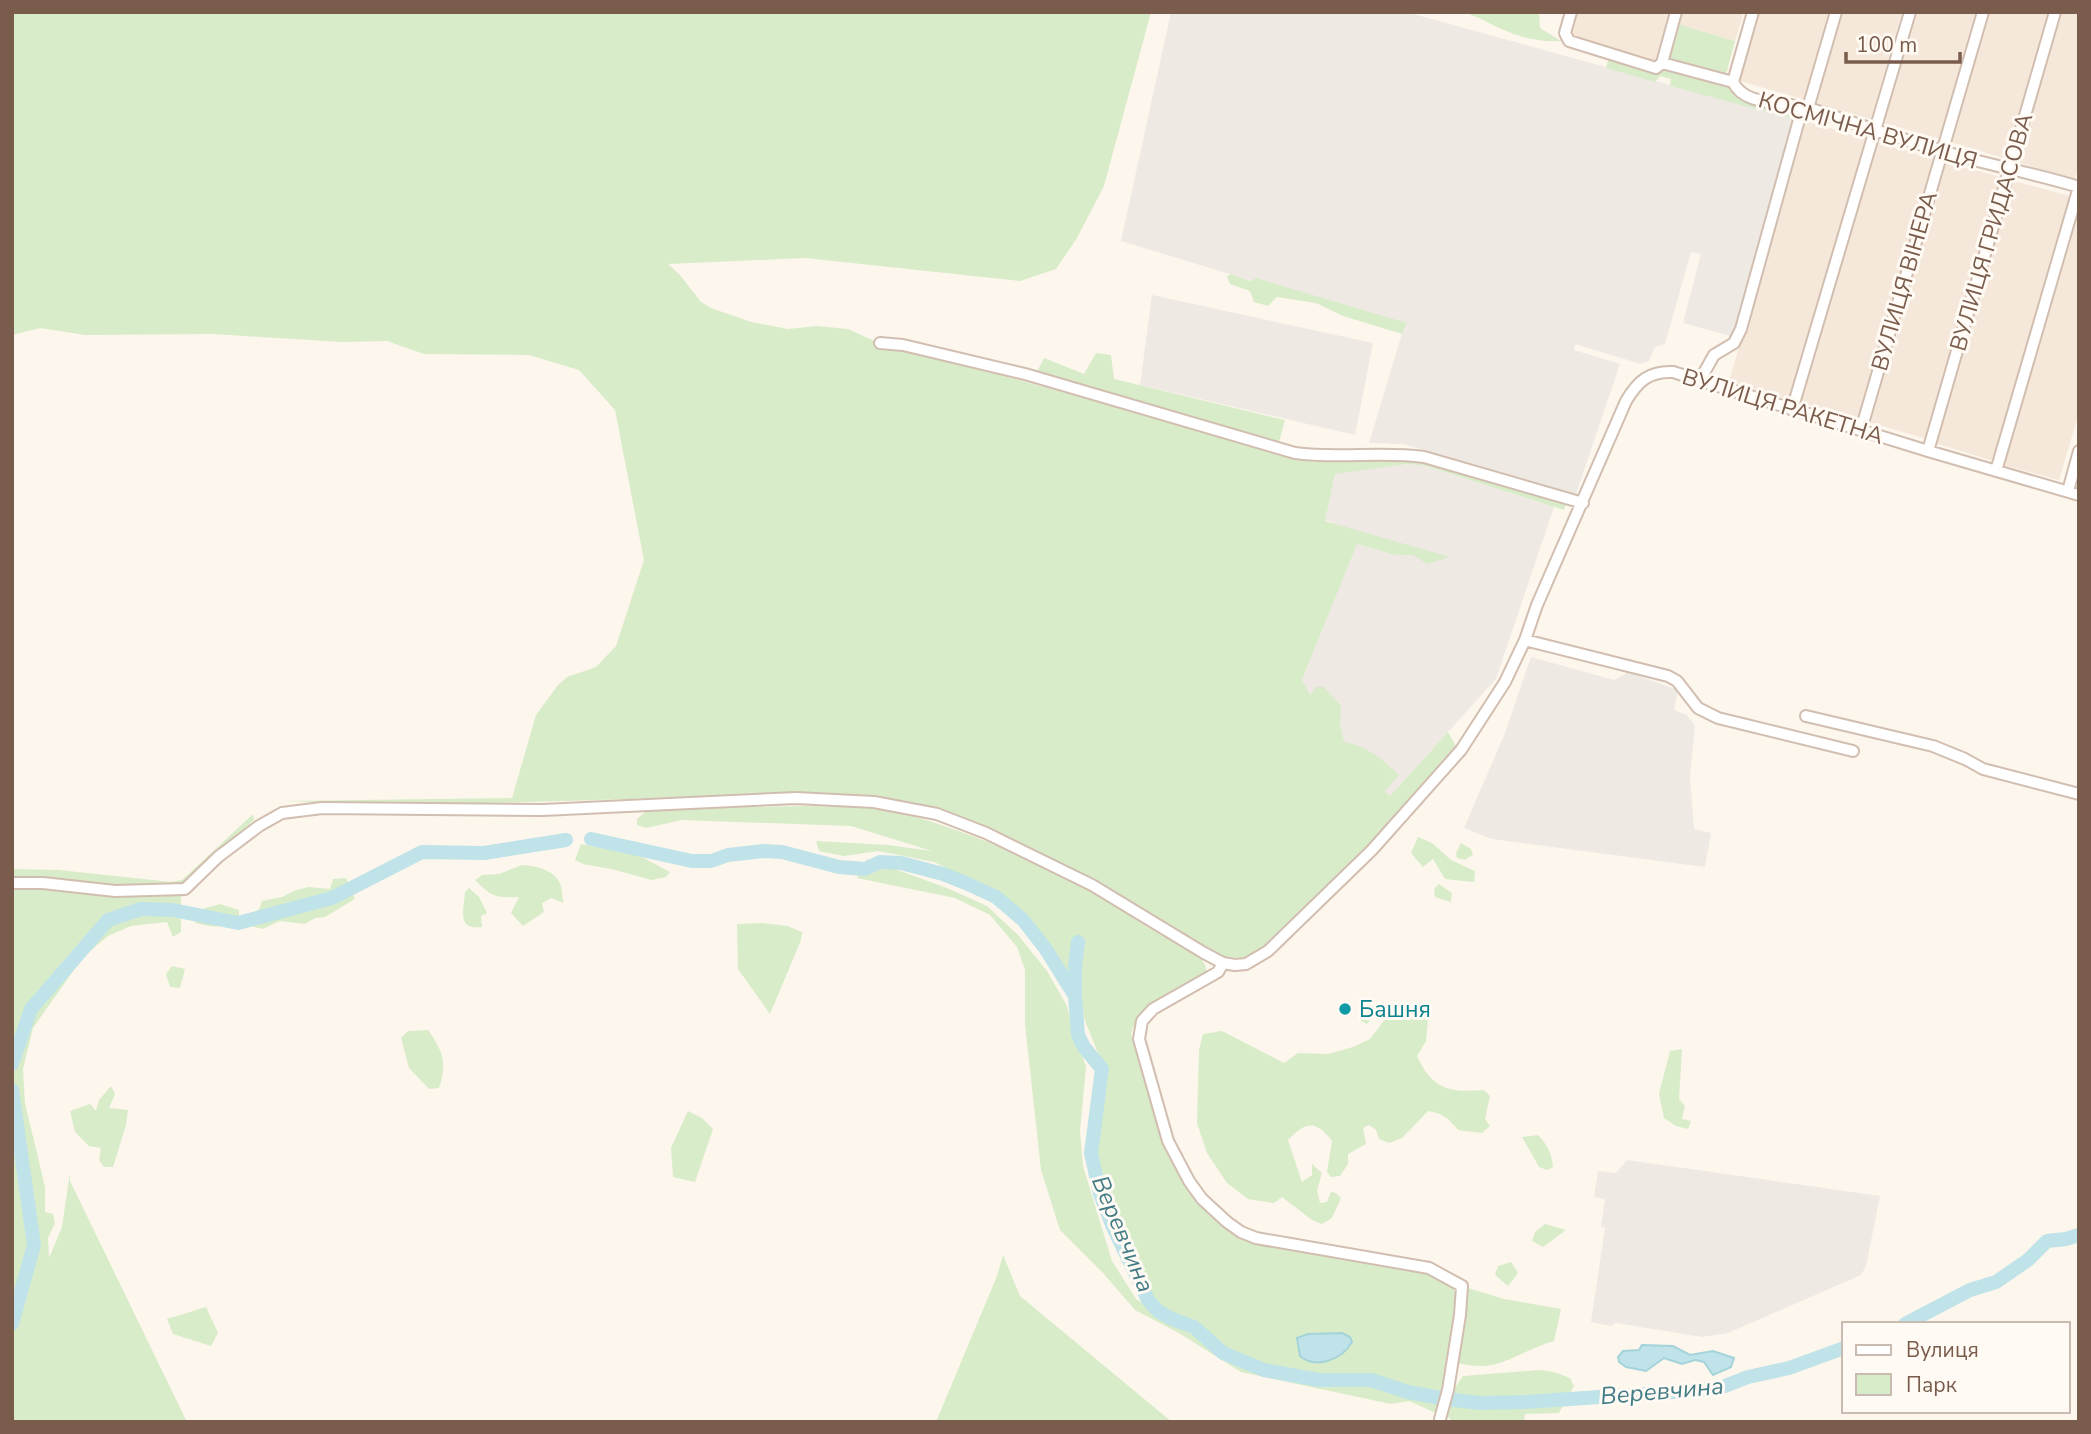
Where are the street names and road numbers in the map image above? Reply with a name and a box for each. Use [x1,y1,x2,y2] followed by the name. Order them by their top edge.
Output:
[1755,84,1981,177] street label: КОСМІЧНА ВУЛИЦЯ
[1943,109,2040,355] street label: ВУЛИЦЯ ГРИДАСОВА
[1864,188,1945,374] street label: ВУЛИЦЯ ВІНЕРА
[1678,361,1887,452] street label: ВУЛИЦЯ РАКЕТНА

